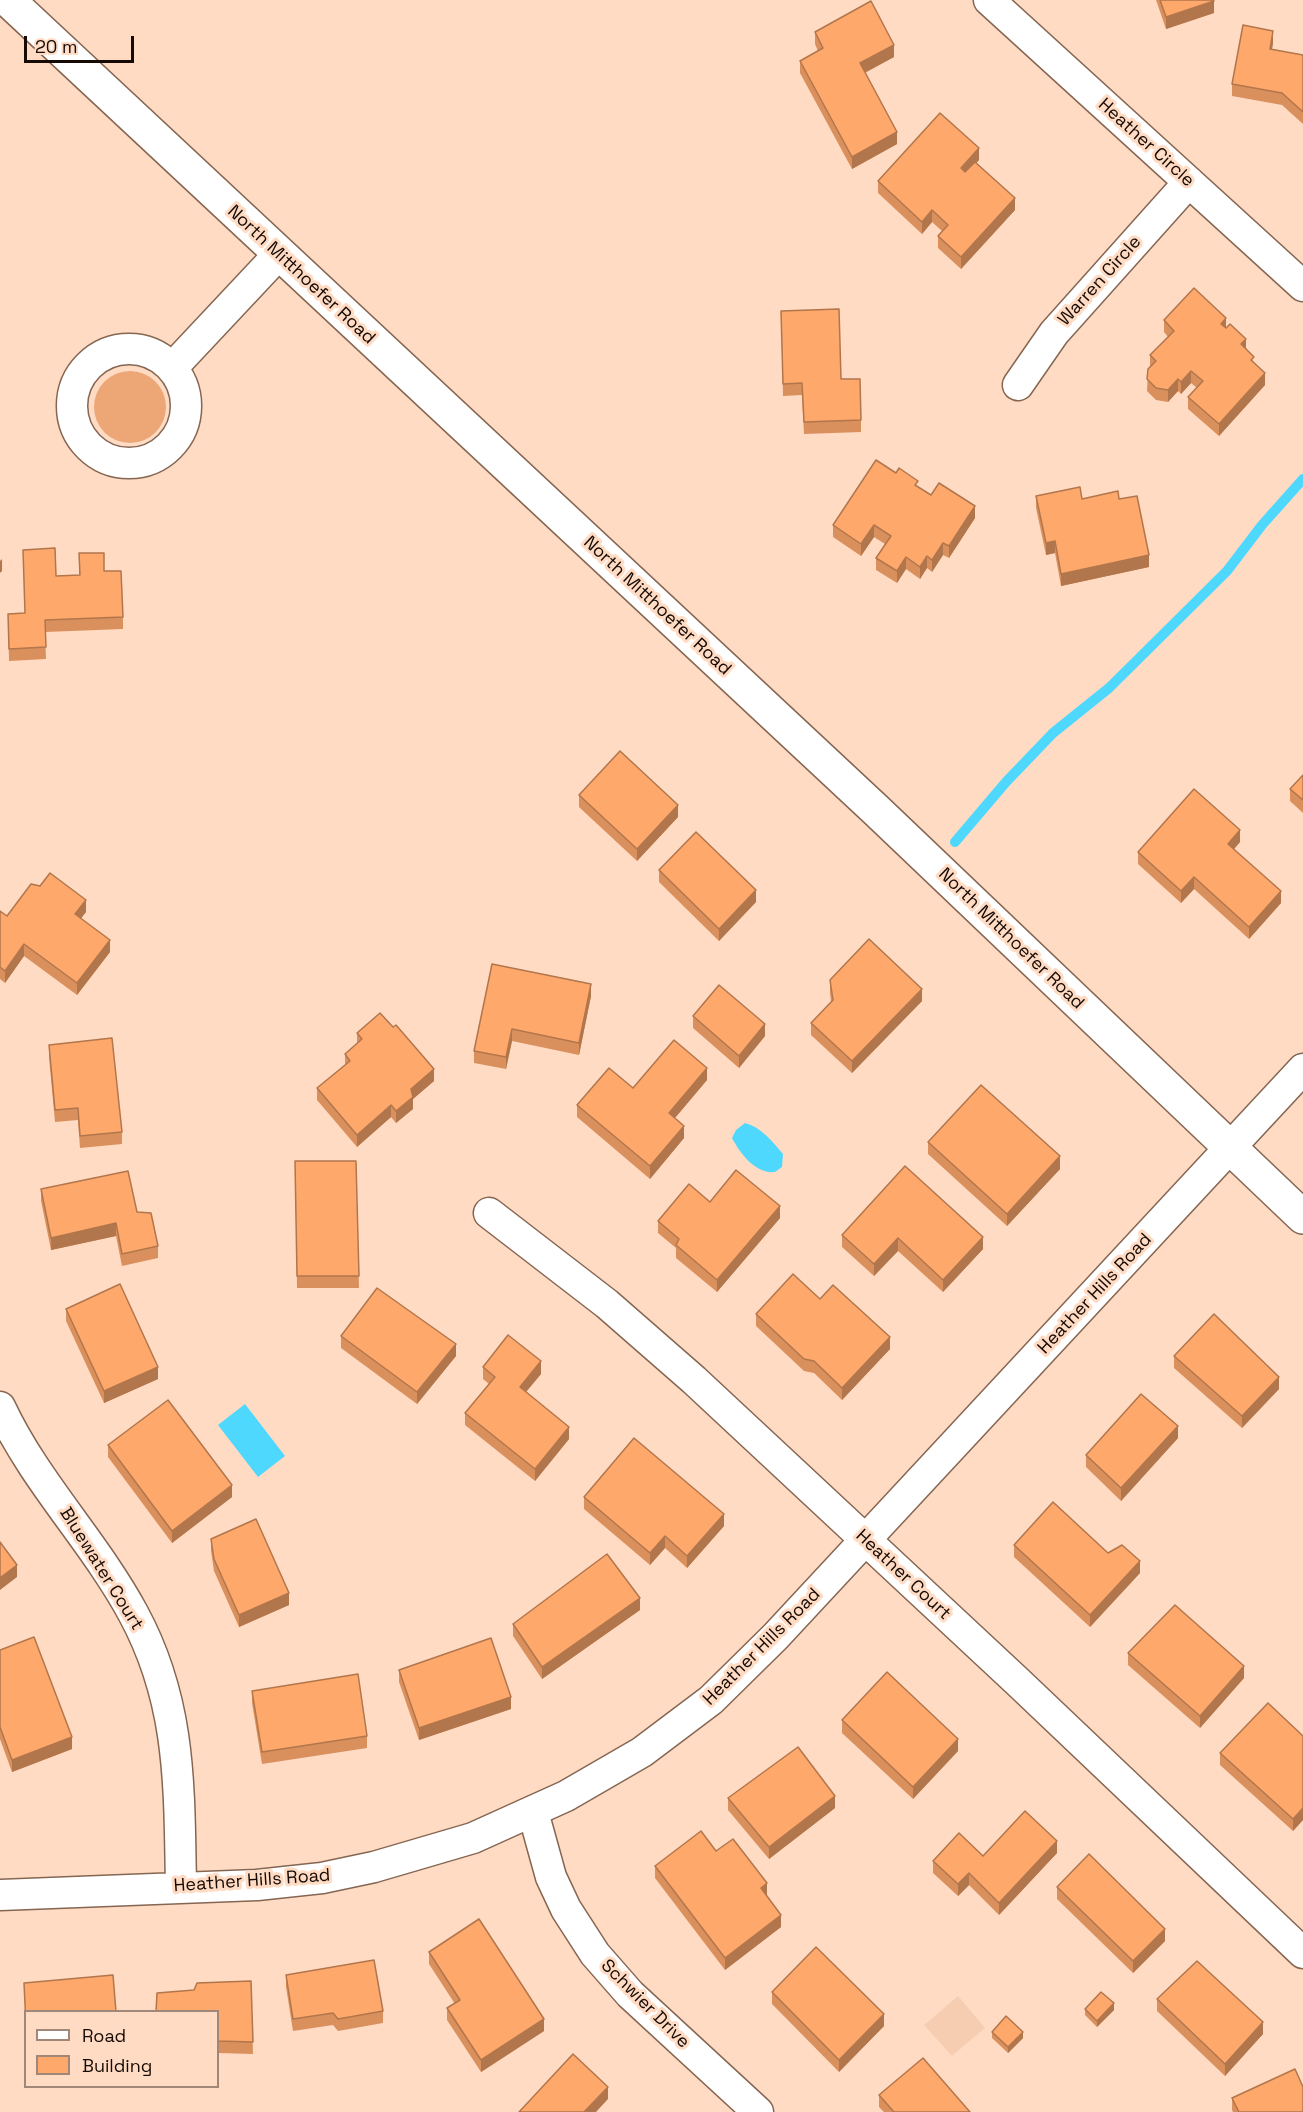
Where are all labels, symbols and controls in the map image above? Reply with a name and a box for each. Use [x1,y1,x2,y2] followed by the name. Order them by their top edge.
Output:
[27,24,136,62] scale bar
[35,35,78,58] text: 20 m
[1093,94,1199,192] street label: Heather Circle
[223,201,379,349] street label: North Mitthoefer Road
[1054,232,1146,330] street label: Warren Circle
[579,532,735,680] street label: North Mitthoefer Road
[934,864,1088,1014] street label: North Mitthoefer Road
[1034,1229,1156,1359] street label: Heather Hills Road
[55,1504,147,1634] street label: Bluewater Court
[851,1525,955,1625] street label: Heather Court
[699,1584,825,1710] street label: Heather Hills Road
[173,1865,331,1897] street label: Heather Hills Road
[596,1955,694,2053] street label: Schwier Drive
[24,2010,219,2088] legend
[82,2024,126,2047] text: Road
[82,2054,152,2077] text: Building

